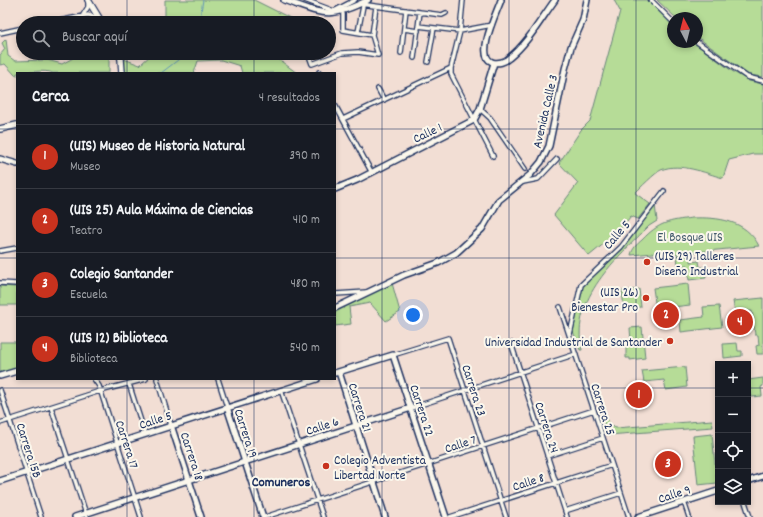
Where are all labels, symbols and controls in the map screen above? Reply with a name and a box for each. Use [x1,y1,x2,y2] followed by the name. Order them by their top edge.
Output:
[667,12,703,48] north arrow
[16,16,336,60] search box
[30,27,52,49] icon: search
[62,27,127,49] text: Buscar aquí
[529,73,564,150] street label: Avenida Calle 3
[32,86,69,110] text: Cerca
[259,89,320,108] text: 4 resultados
[410,119,446,149] street label: Calle 1
[70,136,245,158] text: (UIS) Museo de Historia Natural
[44,147,46,166] text: 1
[289,147,320,166] text: 390 m
[70,158,100,177] text: Museo
[70,200,253,222] text: (UIS 25) Aula Máxima de Ciencias
[42,211,48,230] text: 2
[293,211,320,230] text: 410 m
[600,217,636,254] street label: Calle 5
[70,222,102,241] text: Teatro
[657,229,723,248] park label: El Bosque UIS
[655,248,738,282] place label: (UIS 29) Talleres Diseño Industrial
[642,257,652,267] marker: (UIS 29) Talleres Diseño Industrial
[70,264,173,286] text: Colegio Santander
[42,275,48,294] text: 3
[290,275,320,294] text: 480 m
[571,284,638,318] place label: (UIS 26) Bienestar Pro
[70,286,107,305] text: Escuela
[641,293,651,303] marker: (UIS 26) Bienestar Pro
[653,300,679,330] pin: 2
[403,305,423,325] your location
[727,307,753,337] pin: 4
[70,328,167,350] text: (UIS 12) Biblioteca
[485,334,662,353] place label: Universidad Industrial de Santander
[665,336,675,346] marker: Universidad Industrial de Santander
[42,339,48,358] text: 4
[290,339,320,358] text: 540 m
[70,350,117,369] text: Biblioteca
[715,361,751,505] map controls
[715,361,751,397] button: +
[455,363,490,419] street label: Carrera 23
[626,380,652,410] pin: 1
[342,381,375,435] street label: Carrera 21
[584,381,619,438] street label: Carrera 25
[403,383,438,439] street label: Carrera 22
[715,397,751,433] button: −
[528,400,563,456] street label: Carrera 24
[137,407,175,436] street label: Calle 5
[228,407,261,461] street label: Carrera 19
[304,413,342,442] street label: Calle 6
[109,418,142,471] street label: Carrera 17
[10,421,45,481] street label: Carrera 15B
[174,430,207,483] street label: Carrera 18
[442,431,479,459] street label: Calle 7
[715,433,751,469] button: locate
[655,449,681,479] pin: 3
[334,452,427,486] place label: Colegio Adventista Libertad Norte
[321,461,331,471] marker: Colegio Adventista Libertad Norte
[510,469,547,497] street label: Calle 8
[715,469,751,505] button: layers
[252,473,310,493] district label: Comuneros
[656,481,694,510] street label: Calle 9

